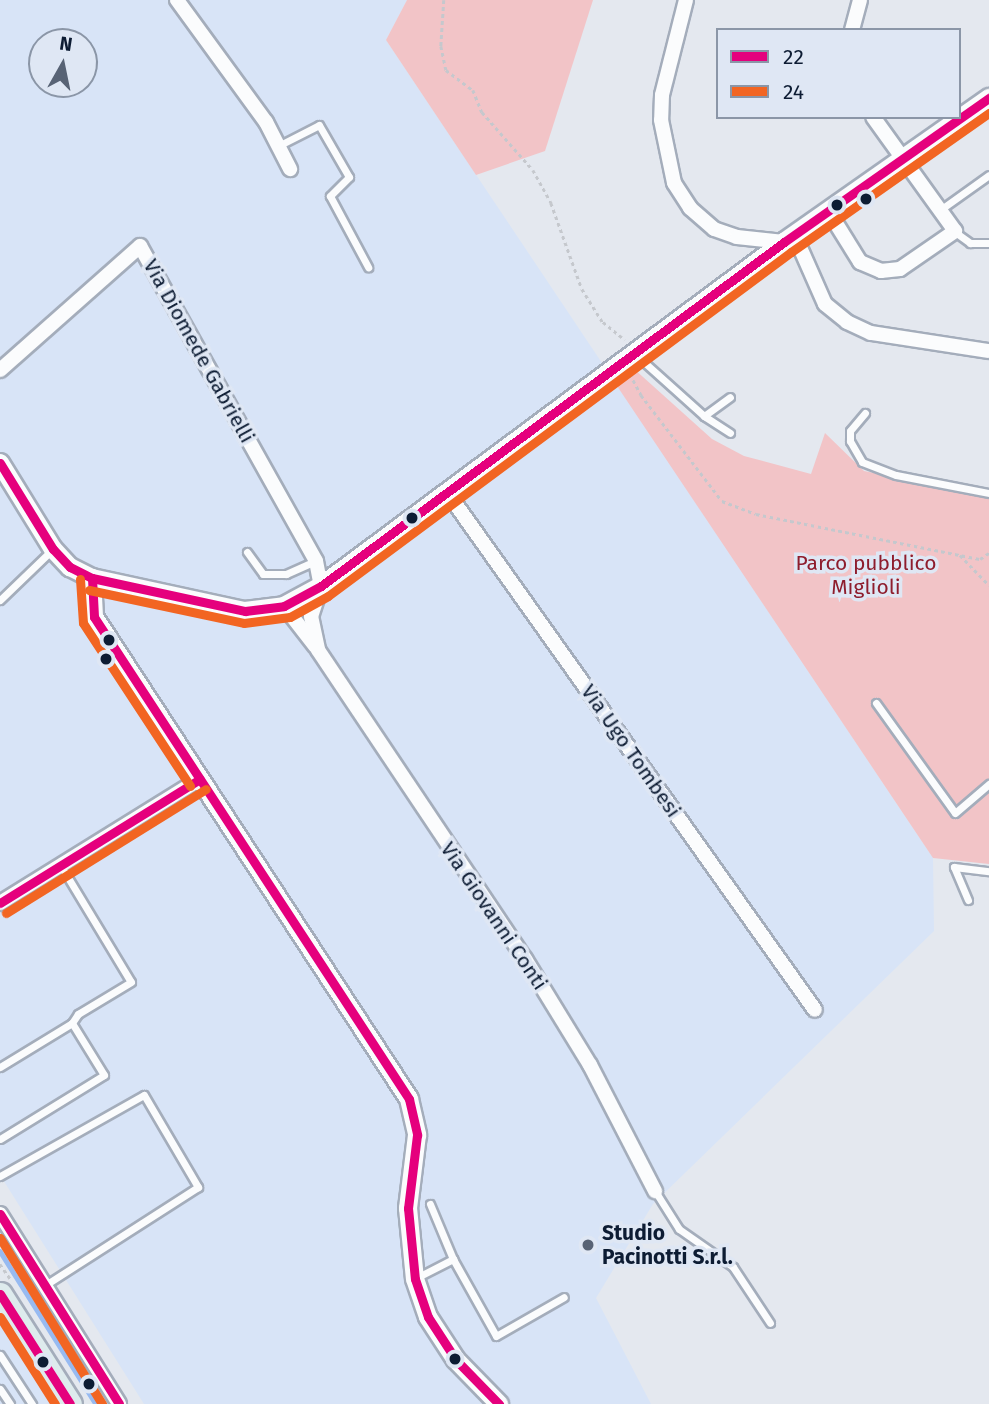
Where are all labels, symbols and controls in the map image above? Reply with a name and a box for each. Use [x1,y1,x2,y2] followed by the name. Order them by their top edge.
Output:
[28,28,98,98] north arrow
[716,28,961,119] legend
[58,31,74,56] text: N
[783,44,804,70] text: 22
[783,79,804,105] text: 24
[859,192,873,206] unlabelled marker
[830,198,844,212] unlabelled marker
[138,255,260,447] street label: Via Diomede Gabrielli
[405,511,419,525] unlabelled marker
[796,550,936,600] park label: Parco pubblico Miglioli
[102,633,116,647] unlabelled marker
[99,652,113,666] unlabelled marker
[576,680,686,822] street label: Via Ugo Tombesi
[435,837,553,995] street label: Via Giovanni Conti
[602,1220,733,1270] place label: Studio Pacinotti S.r.l.
[580,1237,596,1253] marker: Studio Pacinotti S.r.l.
[448,1352,462,1366] unlabelled marker
[36,1355,50,1369] unlabelled marker
[82,1377,96,1391] unlabelled marker

